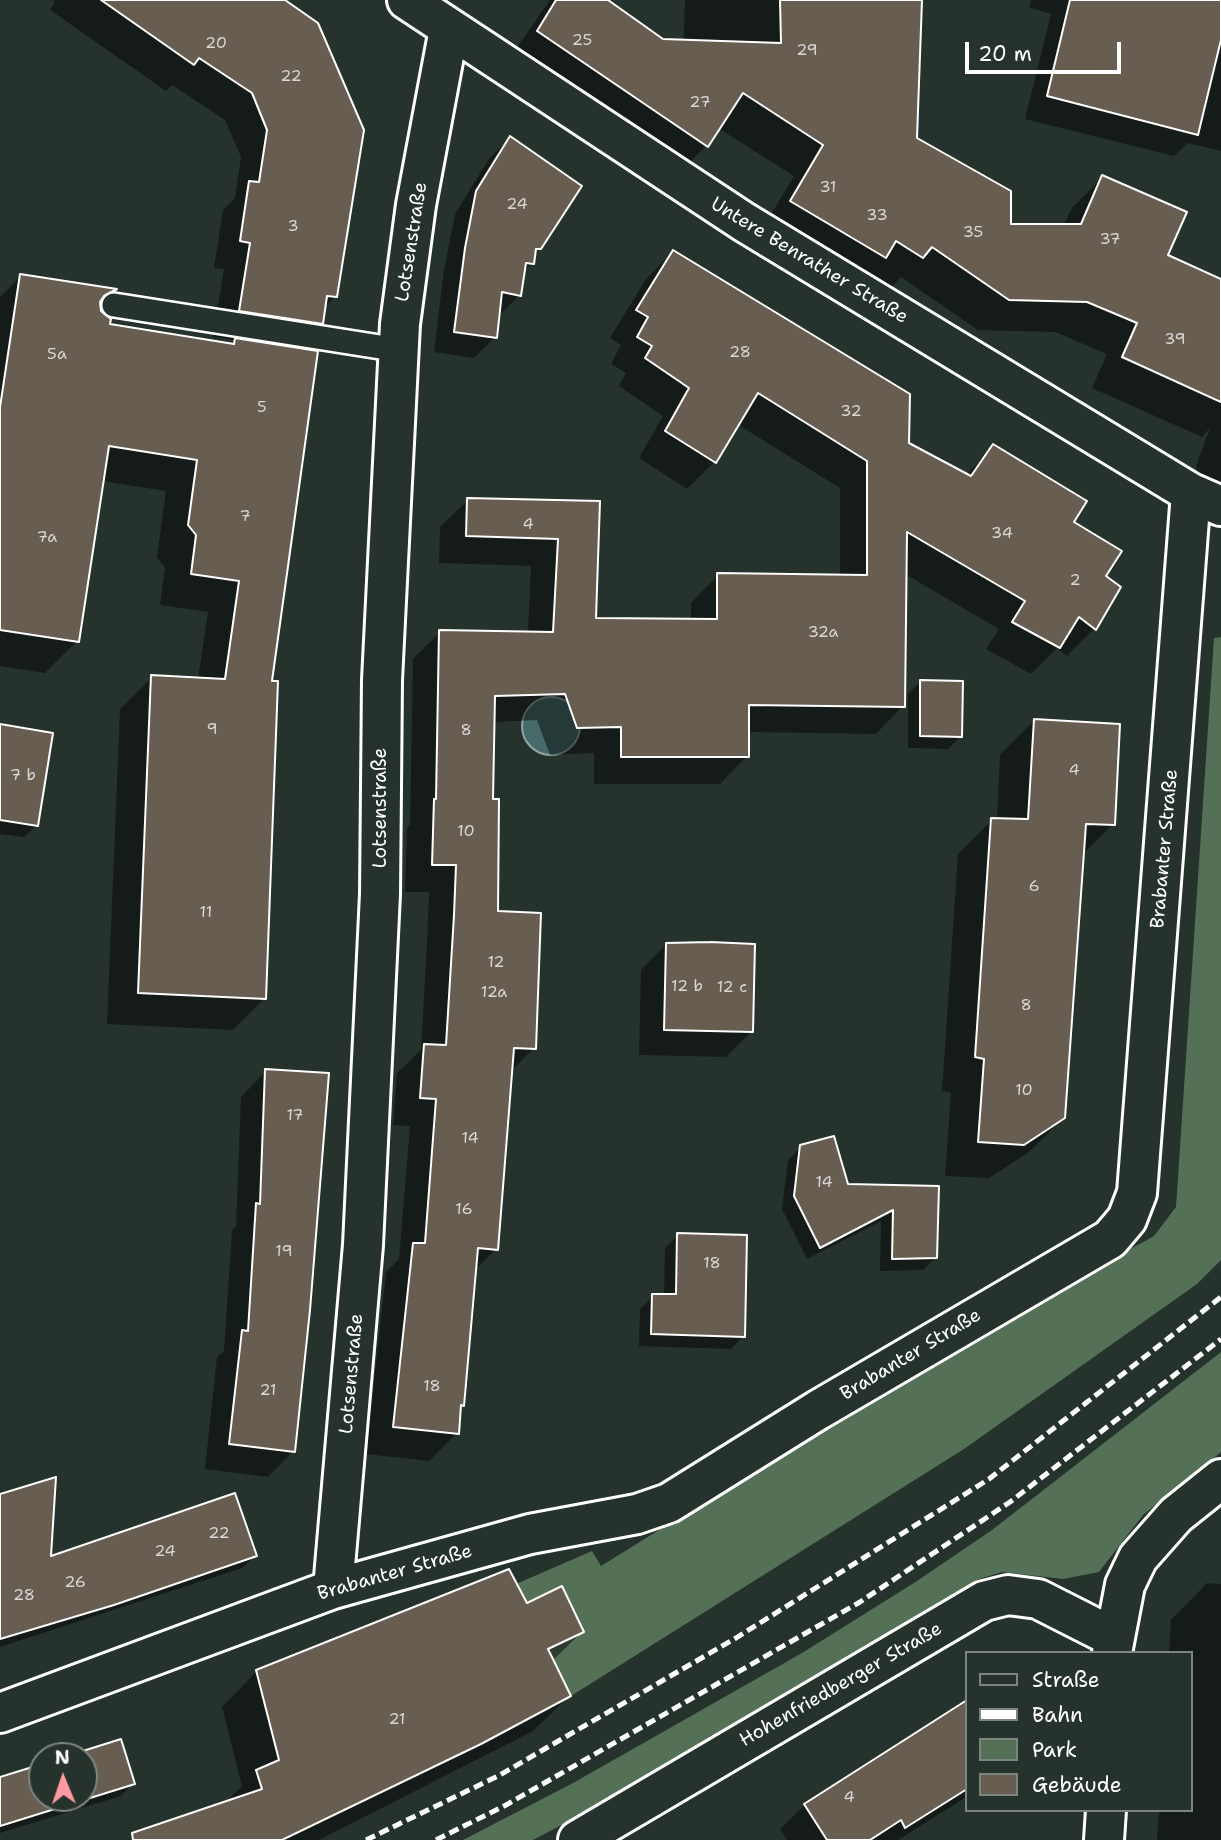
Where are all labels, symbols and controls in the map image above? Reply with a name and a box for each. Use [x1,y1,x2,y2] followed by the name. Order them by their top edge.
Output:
[969,28,1125,72] scale bar
[572,31,592,51] house number: 25
[205,34,227,54] house number: 20
[978,40,1032,68] text: 20 m
[796,41,818,61] house number: 29
[280,67,302,87] house number: 22
[689,93,711,113] house number: 27
[819,178,837,198] house number: 31
[391,181,433,303] street label: Lotsenstraße
[706,193,912,329] street label: Untere Benrather Straße
[506,195,528,215] house number: 24
[866,206,888,226] house number: 33
[287,217,299,237] house number: 3
[963,223,983,243] house number: 35
[1099,230,1121,250] house number: 37
[1164,330,1186,350] house number: 39
[729,343,751,363] house number: 28
[47,345,67,365] house number: 5a
[257,398,267,418] house number: 5
[840,402,862,422] house number: 32
[239,507,251,527] house number: 7
[522,515,534,535] house number: 4
[991,524,1013,544] house number: 34
[37,528,57,548] house number: 7a
[1069,571,1081,591] house number: 2
[808,623,838,643] house number: 32a
[206,720,218,740] house number: 9
[460,721,472,741] house number: 8
[370,748,392,868] street label: Lotsenstraße
[1068,761,1080,781] house number: 4
[10,766,36,786] house number: 7 b
[1147,768,1183,930] street label: Brabanter Straße
[457,822,475,842] house number: 10
[1028,877,1040,897] house number: 6
[200,903,212,923] house number: 11
[487,953,505,973] house number: 12
[671,977,703,997] house number: 12 b
[717,978,747,998] house number: 12 c
[481,983,507,1003] house number: 12a
[1020,996,1032,1016] house number: 8
[1015,1081,1033,1101] house number: 10
[286,1106,304,1126] house number: 17
[461,1129,479,1149] house number: 14
[815,1173,833,1193] house number: 14
[455,1200,473,1220] house number: 16
[275,1242,293,1262] house number: 19
[703,1254,721,1274] house number: 18
[837,1304,985,1406] street label: Brabanter Straße
[335,1313,369,1435] street label: Lotsenstraße
[423,1377,441,1397] house number: 18
[259,1381,277,1401] house number: 21
[208,1524,230,1544] house number: 22
[315,1540,475,1606] street label: Brabanter Straße
[154,1542,176,1562] house number: 24
[64,1573,86,1593] house number: 26
[13,1586,35,1606] house number: 28
[736,1618,946,1752] street label: Hohenfriedberger Straße
[965,1651,1193,1812] legend
[1032,1666,1100,1694] text: Straße
[1032,1701,1083,1729] text: Bahn
[388,1710,406,1730] house number: 21
[1032,1736,1077,1764] text: Park
[28,1742,98,1812] north arrow
[54,1745,70,1770] text: N
[1032,1771,1122,1799] text: Gebäude
[843,1788,855,1808] house number: 4

